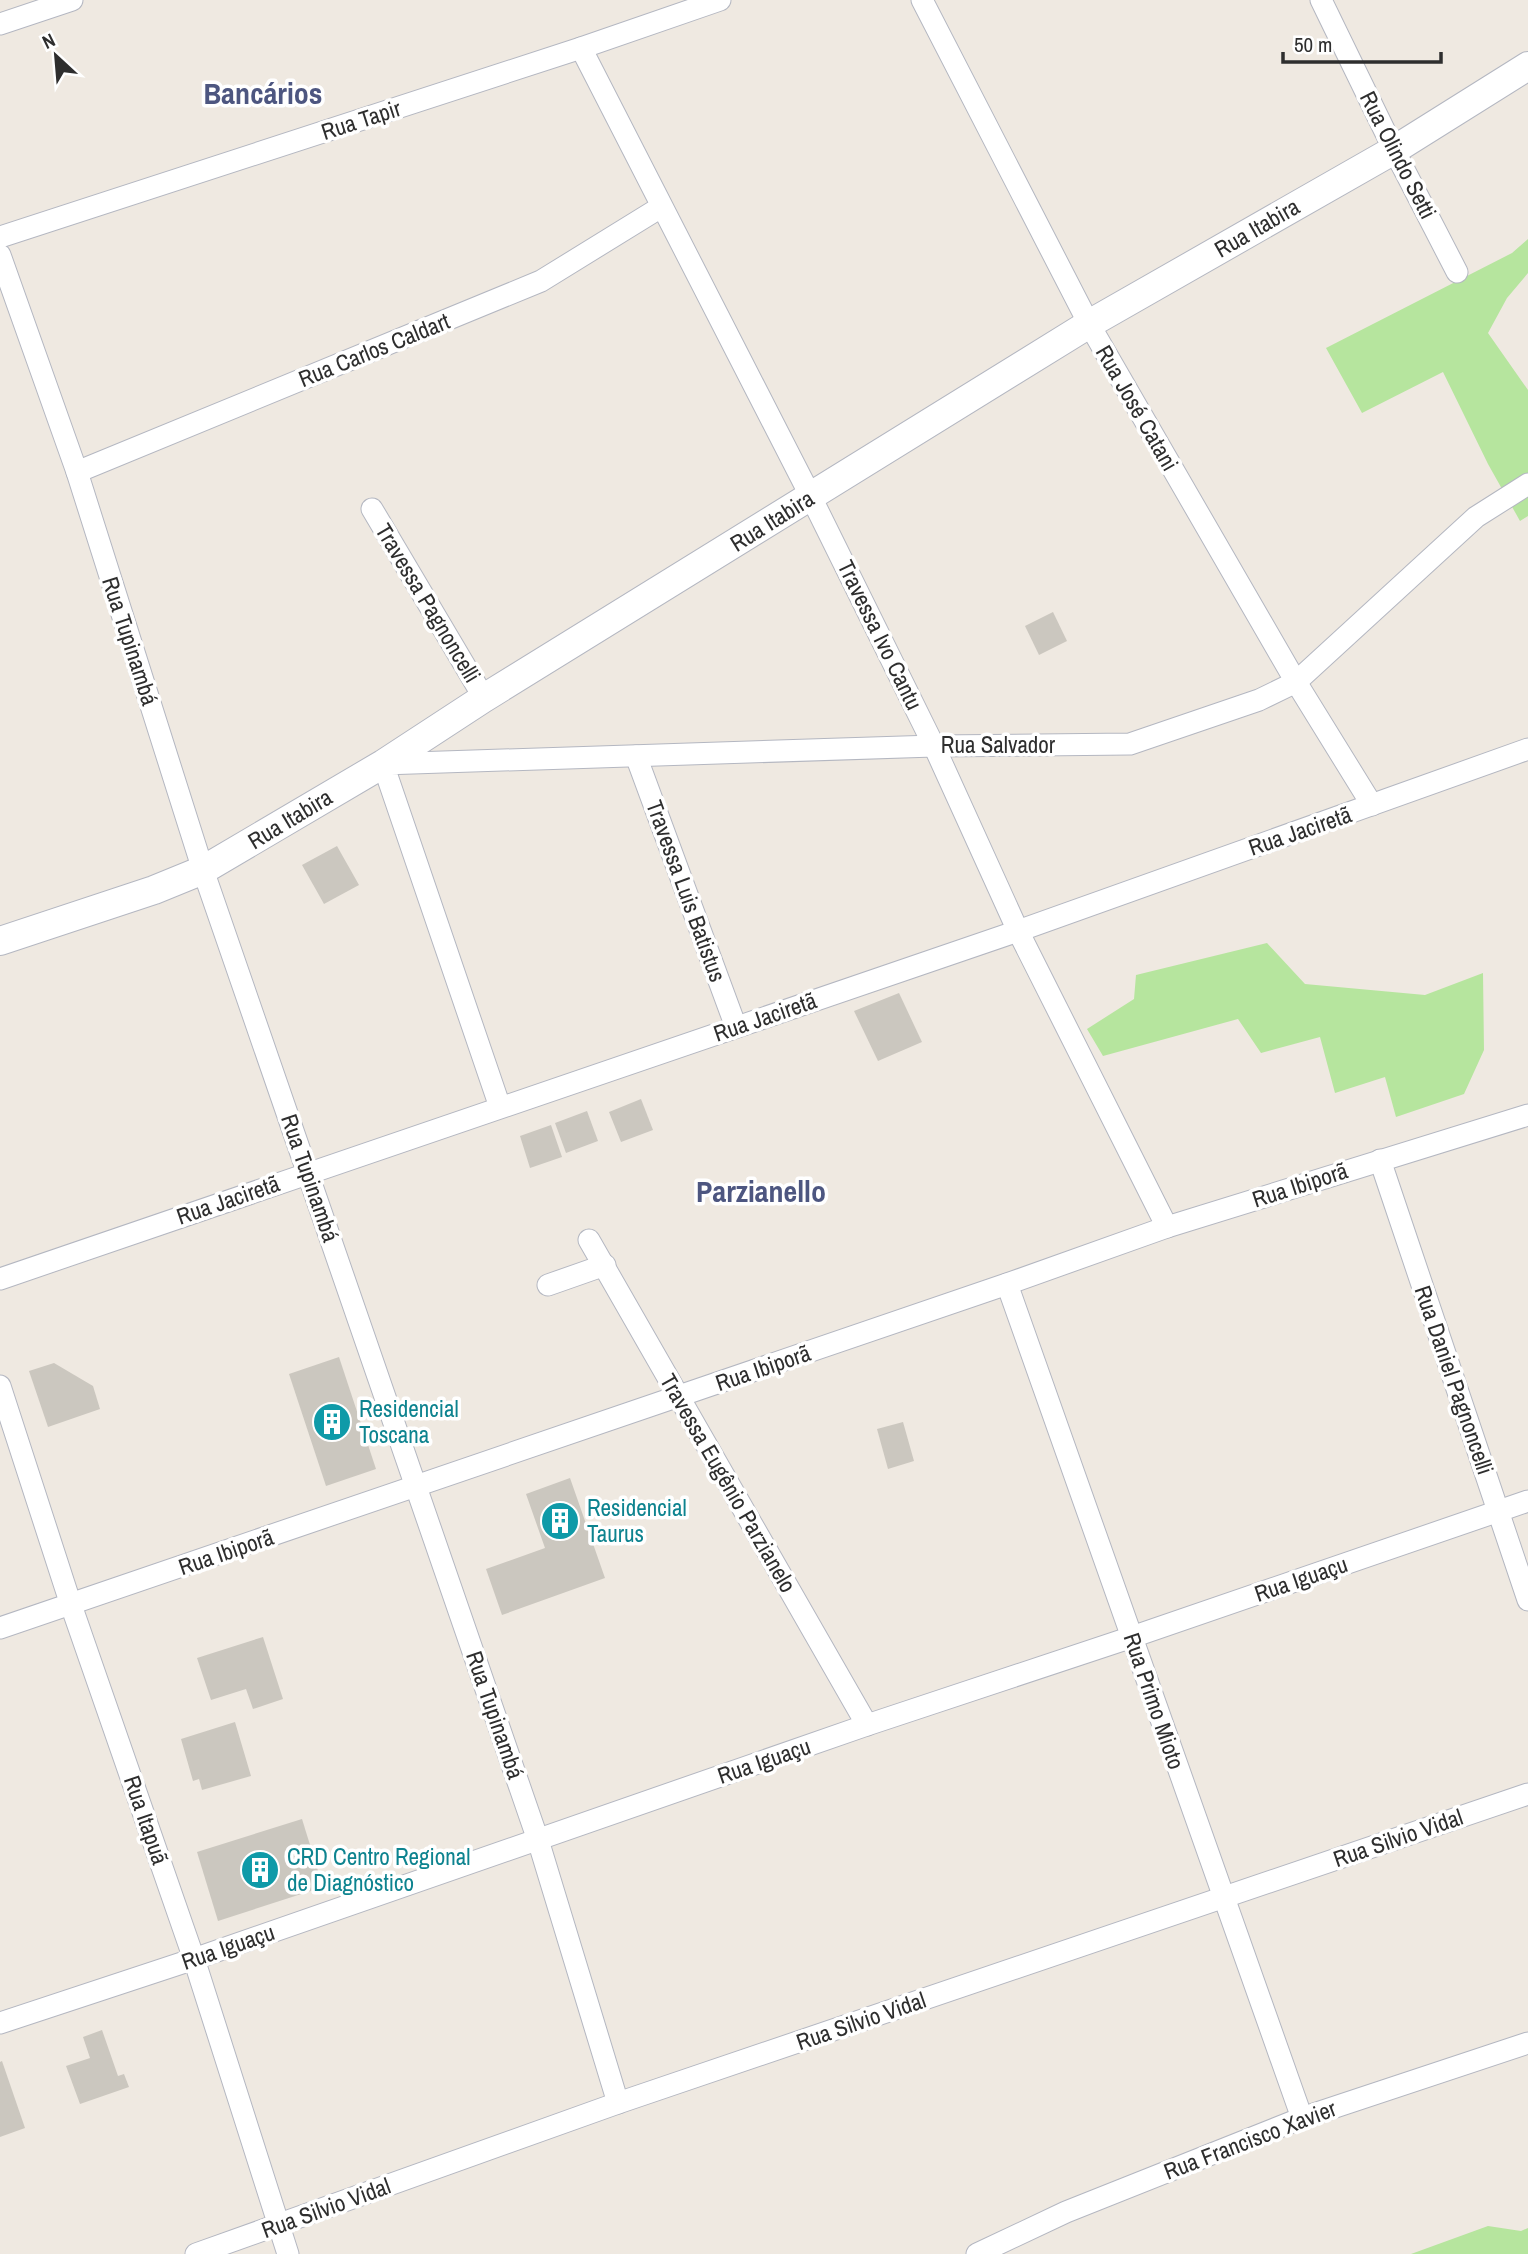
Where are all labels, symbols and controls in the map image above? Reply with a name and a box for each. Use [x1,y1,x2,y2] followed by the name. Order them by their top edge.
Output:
[21,21,91,91] north arrow
[1283,21,1440,65] scale bar
[38,27,59,55] text: N
[1294,30,1332,59] text: 50 m
[204,73,322,113] district label: Bancários
[1353,86,1444,224] street label: Rua Olindo Setti
[317,92,405,147] street label: Rua Tapir
[1209,191,1305,264] street label: Rua Itabira
[294,305,454,394] street label: Rua Carlos Caldart
[1089,339,1186,476] street label: Rua José Catani
[724,482,820,558] street label: Rua Itabira
[369,517,488,688] street label: Travessa Pagnoncelli
[831,555,930,715] street label: Travessa Ivo Cantu
[95,573,166,710] street label: Rua Tupinambá
[941,729,1056,760] street label: Rua Salvador
[242,781,338,856] street label: Rua Itabira
[639,796,734,986] street label: Travessa Luis Batistus
[1244,798,1356,863] street label: Rua Jaciretã
[709,984,821,1049] street label: Rua Jaciretã
[274,1110,347,1246] street label: Rua Tupinambá
[1248,1154,1352,1214] street label: Rua Ibiporã
[172,1167,284,1232] street label: Rua Jaciretã
[696,1171,826,1211] district label: Parzianello
[1408,1281,1501,1479] street label: Rua Daniel Pagnoncelli
[711,1337,815,1398] street label: Rua Ibiporã
[653,1368,804,1598] street label: Travessa Eugênio Parzianelo
[359,1393,459,1450] place label: Residencial Toscana
[311,1401,353,1443] building icon: Residencial Toscana
[587,1492,687,1549] place label: Residencial Taurus
[539,1500,581,1542] building icon: Residencial Taurus
[174,1521,278,1582] street label: Rua Ibiporã
[1250,1548,1351,1609] street label: Rua Iguaçu
[1117,1628,1192,1773] street label: Rua Primo Mioto
[459,1647,532,1783] street label: Rua Tupinambá
[713,1730,814,1791] street label: Rua Iguaçu
[117,1771,176,1869] street label: Rua Itapuã
[1329,1801,1467,1874] street label: Rua Silvio Vidal
[287,1841,470,1898] place label: CRD Centro Regional de Diagnóstico
[239,1849,281,1891] building icon: CRD Centro Regional de Diagnóstico
[177,1916,278,1977] street label: Rua Iguaçu
[792,1984,930,2057] street label: Rua Silvio Vidal
[1159,2092,1341,2187] street label: Rua Francisco Xavier
[257,2170,395,2245] street label: Rua Silvio Vidal

